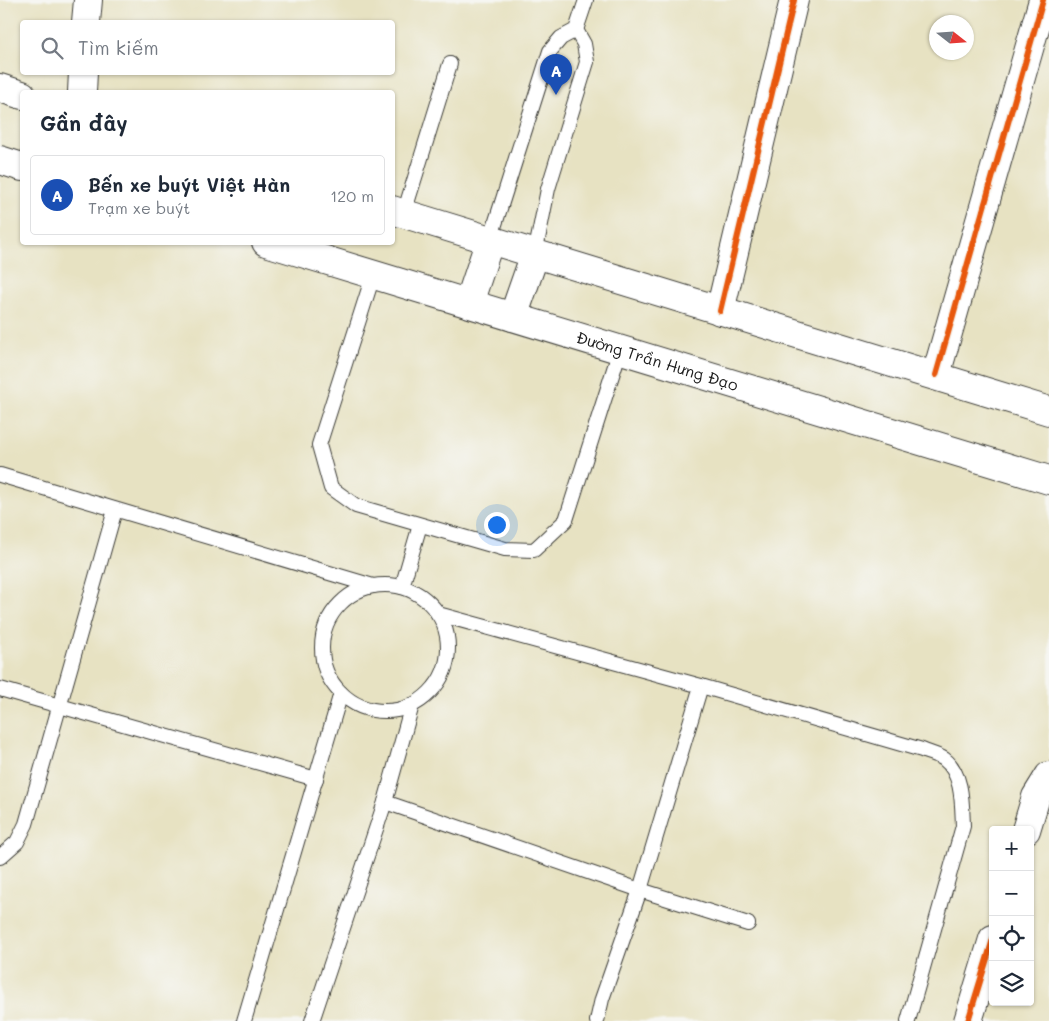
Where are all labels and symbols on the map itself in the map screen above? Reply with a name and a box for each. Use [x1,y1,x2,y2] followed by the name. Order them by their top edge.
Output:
[929,15,974,60] north arrow
[540,54,572,95] pin: A
[574,326,741,395] street label: Đường Trần Hưng Đạo
[484,512,510,538] your location

